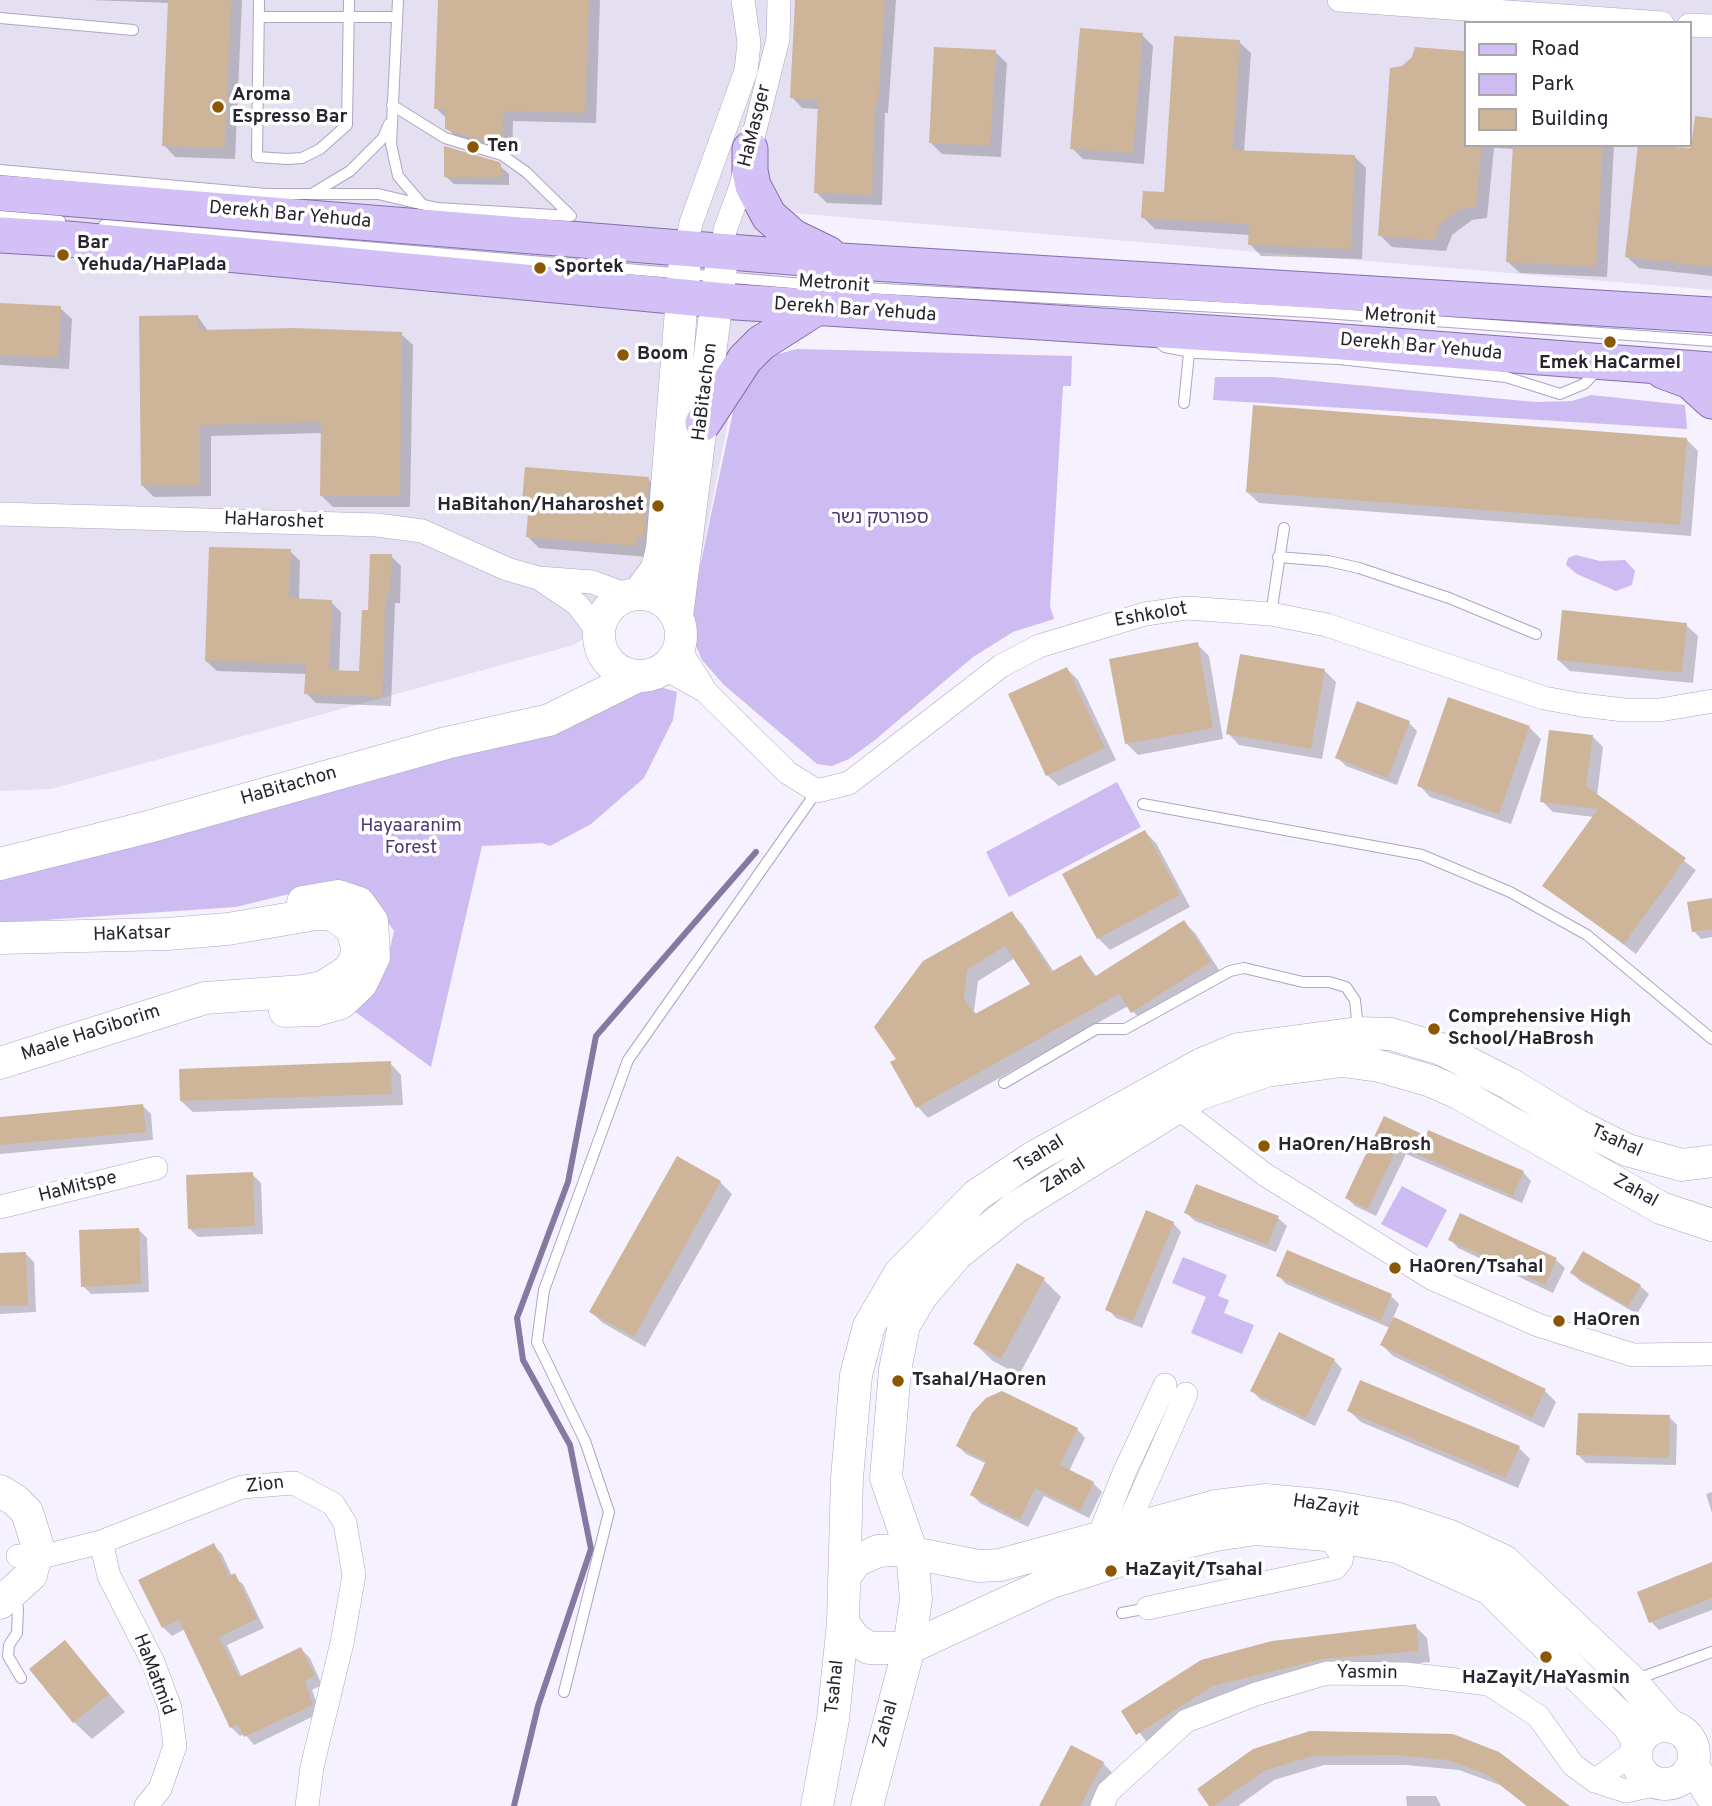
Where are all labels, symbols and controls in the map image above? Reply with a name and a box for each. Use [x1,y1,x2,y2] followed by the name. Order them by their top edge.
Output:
[1464,21,1691,147] legend
[1531,36,1580,63] text: Road
[1531,71,1574,98] text: Park
[735,82,777,170] street label: HaMasger
[232,85,347,129] place label: Aroma Espresso Bar
[210,99,226,115] marker: Aroma Espresso Bar
[1531,106,1609,133] text: Building
[487,136,519,158] place label: Ten
[465,139,481,155] marker: Ten
[208,198,372,234] street label: Derekh Bar Yehuda
[77,233,227,277] place label: Bar Yehuda/HaPlada
[55,247,71,263] marker: Bar Yehuda/HaPlada
[554,257,624,279] place label: Sportek
[532,260,548,276] marker: Sportek
[797,271,871,299] street label: Metronit
[773,294,937,328] street label: Derekh Bar Yehuda
[1363,304,1437,332] street label: Metronit
[1339,330,1503,366] street label: Derekh Bar Yehuda
[1602,334,1618,350] marker: Emek HaCarmel
[689,341,723,443] street label: HaBitachon
[637,344,688,366] place label: Boom
[615,347,631,363] marker: Boom
[1539,353,1681,375] place label: Emek HaCarmel
[437,495,644,517] place label: HaBitahon/Haharoshet
[650,498,666,514] marker: HaBitahon/Haharoshet
[831,508,929,530] park label: ספורטק נשר
[224,509,324,535] street label: HaHaroshet
[1113,598,1189,634] street label: Eshkolot
[238,762,340,812] street label: HaBitachon
[360,816,462,860] park label: Hayaaranim Forest
[93,922,171,948] street label: HaKatsar
[19,1001,163,1067] street label: Maale HaGiborim
[1448,1007,1631,1051] place label: Comprehensive High School/HaBrosh
[1426,1021,1442,1037] marker: Comprehensive High School/HaBrosh
[1587,1121,1645,1163] street label: Tsahal
[1011,1131,1069,1179] street label: Tsahal
[1278,1135,1431,1157] place label: HaOren/HaBrosh
[1256,1138,1272,1154] marker: HaOren/HaBrosh
[1038,1155,1090,1199] street label: Zahal
[36,1167,120,1209] street label: HaMitspe
[1608,1170,1662,1214] street label: Zahal
[1409,1257,1544,1279] place label: HaOren/Tsahal
[1387,1260,1403,1276] marker: HaOren/Tsahal
[1573,1310,1640,1332] place label: HaOren
[1551,1313,1567,1329] marker: HaOren
[912,1370,1046,1392] place label: Tsahal/HaOren
[890,1373,906,1389] marker: Tsahal/HaOren
[245,1472,285,1500] street label: Zion
[1291,1491,1361,1523] street label: HaZayit
[1125,1560,1263,1582] place label: HaZayit/Tsahal
[1103,1563,1119,1579] marker: HaZayit/Tsahal
[127,1631,179,1719] street label: HaMatmid
[1538,1649,1554,1665] marker: HaZayit/HaYasmin
[822,1659,850,1715] street label: Tsahal
[1336,1662,1398,1686] street label: Yasmin
[1462,1668,1630,1690] place label: HaZayit/HaYasmin
[869,1698,905,1750] street label: Zahal

